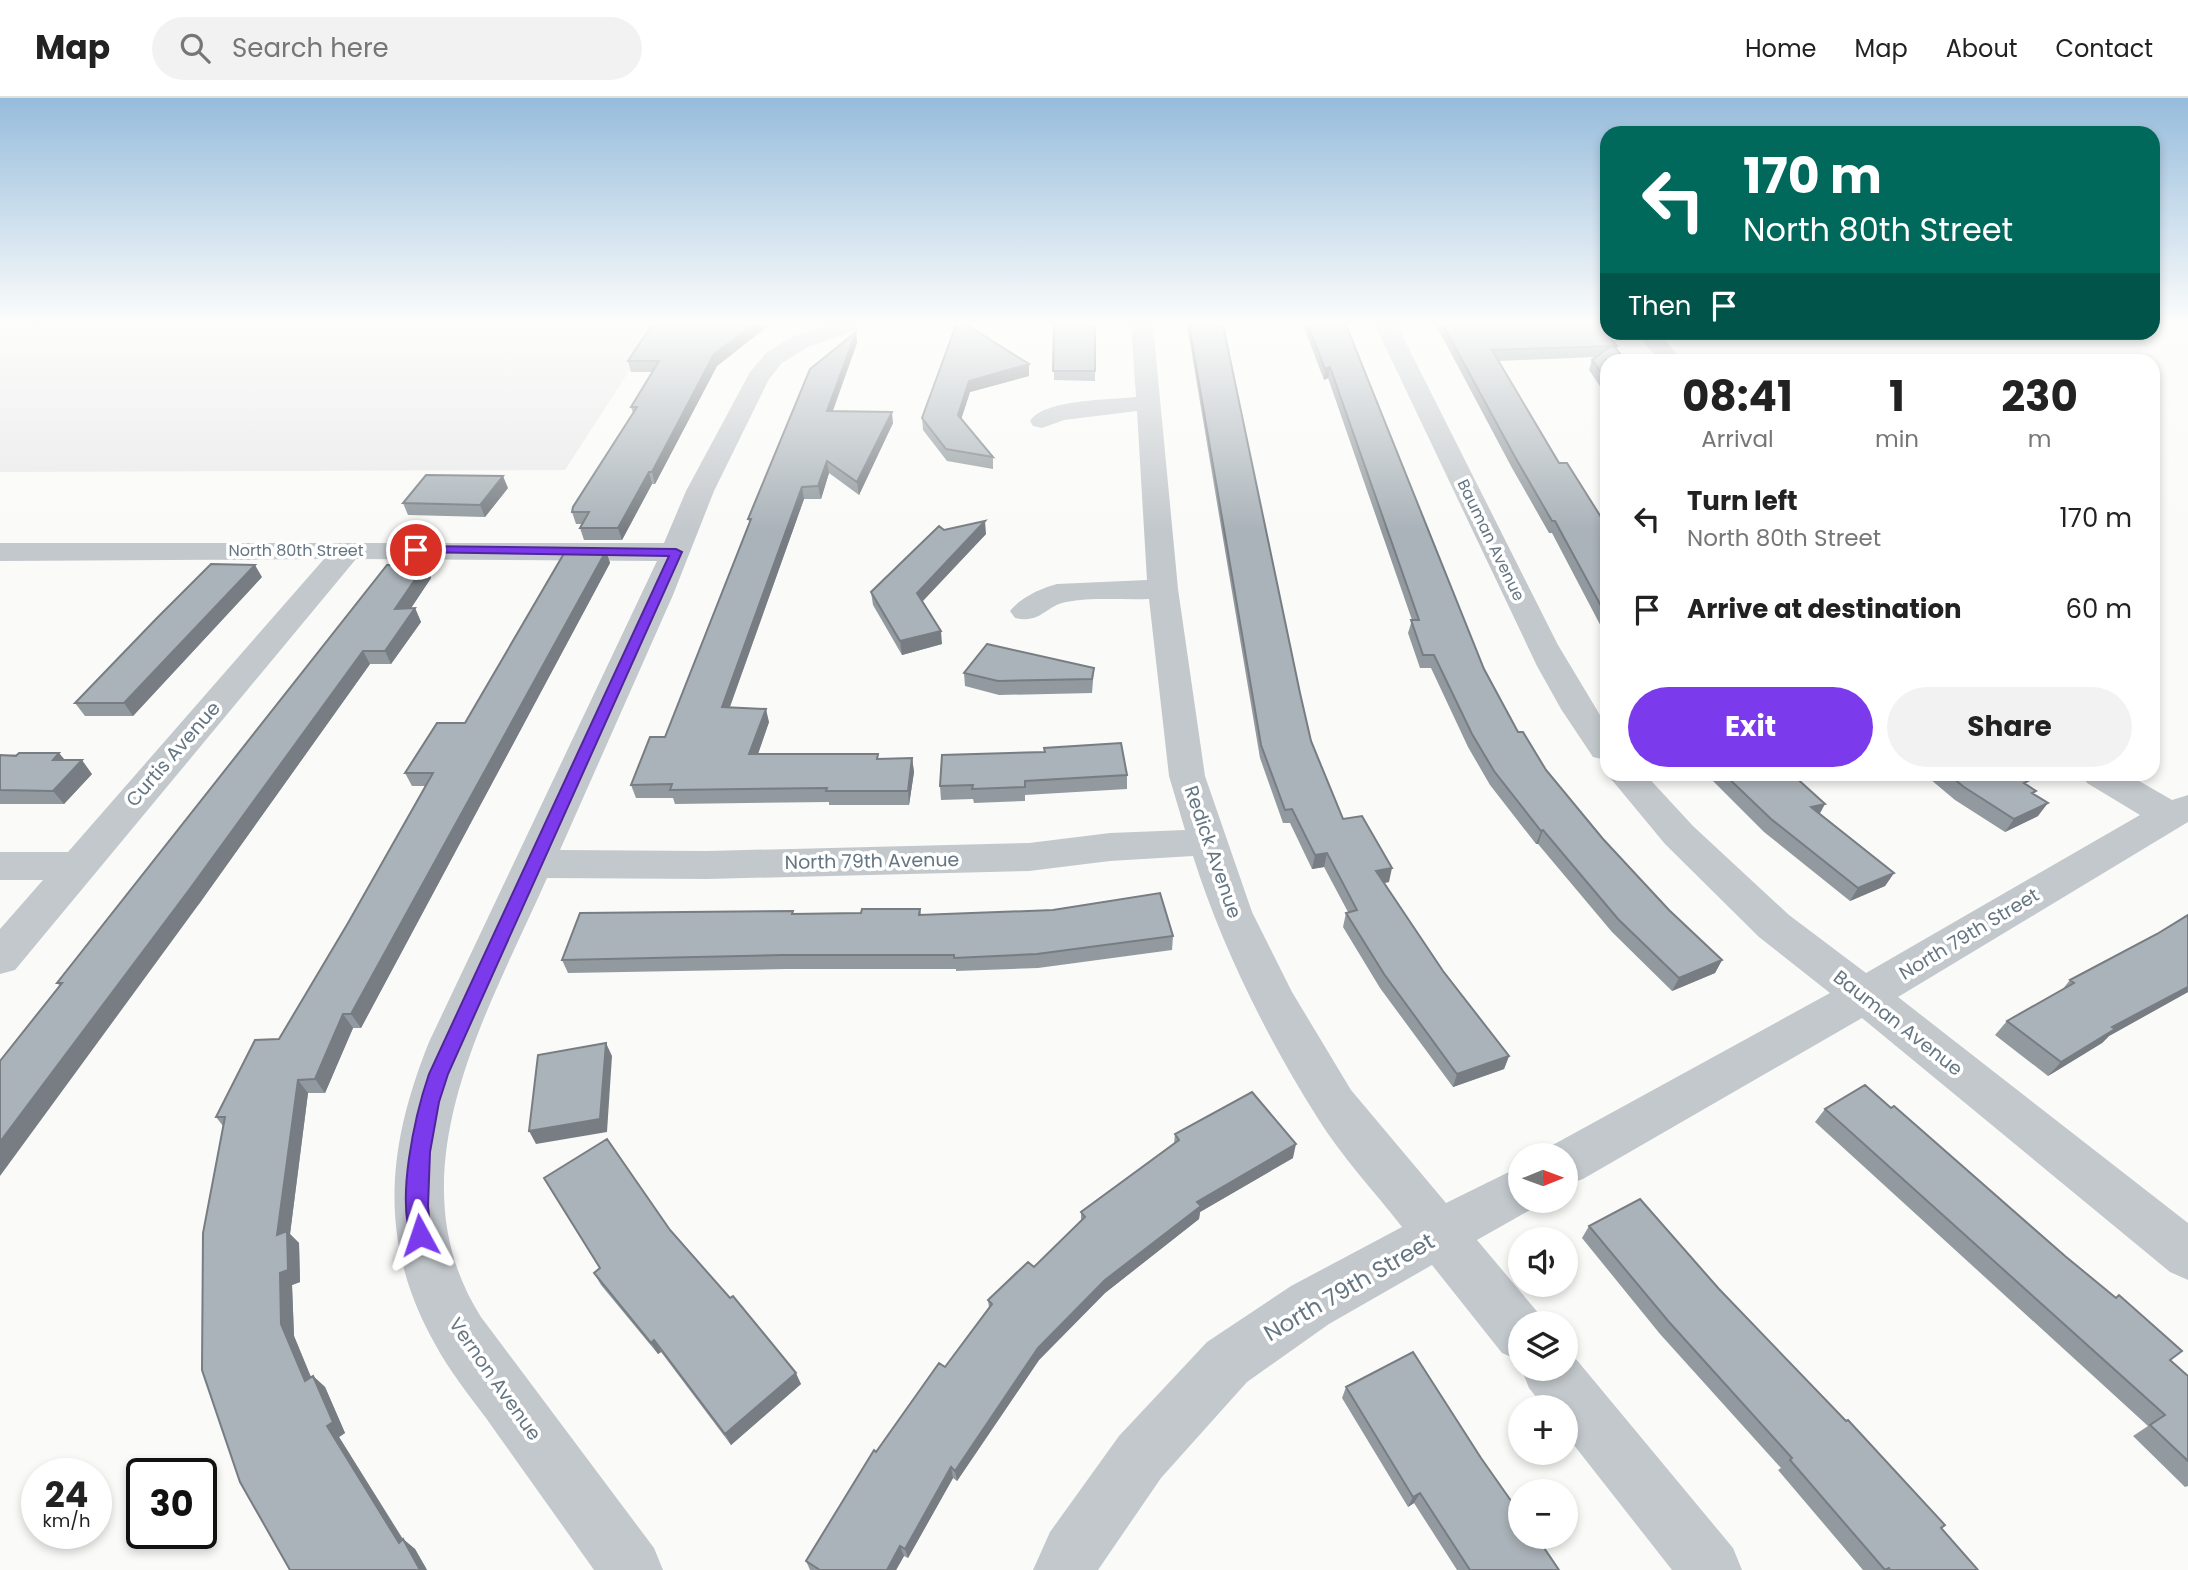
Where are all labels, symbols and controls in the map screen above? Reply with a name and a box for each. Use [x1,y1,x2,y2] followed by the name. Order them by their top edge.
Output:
[152,17,642,80] search box
[35,24,110,71] text: Map
[176,29,214,67] icon: search
[232,30,389,66] text: Search here
[1745,32,1817,65] text: Home
[1855,32,1908,65] text: Map
[1946,32,2017,65] text: About
[2055,32,2153,65] text: Contact
[1743,142,1882,210] text: 170 m
[1628,154,1719,245] icon: left
[1743,207,2013,252] text: North 80th Street
[1705,287,1743,325] icon: arrive
[1628,288,1691,324] text: Then
[1682,367,1793,426] text: 08:41
[1889,367,1905,426] text: 1
[2001,367,2078,426] text: 230
[1701,423,1774,455] text: Arrival
[1875,423,1919,455] text: min
[2028,423,2051,455] text: m
[1452,475,1530,605] street label: Bauman Avenue
[1687,483,1798,519] text: Turn left
[1628,500,1666,538] icon: left
[2059,500,2132,536] text: 170 m
[386,520,446,580] pin
[1687,522,1881,554] text: North 80th Street
[397,531,435,569] icon: arrive
[228,539,364,562] street label: North 80th Street
[1628,591,1666,629] icon: arrive
[1687,591,1962,627] text: Arrive at destination
[2065,591,2132,627] text: 60 m
[1628,687,1873,767] button: Exit
[1887,687,2132,767] button: Share
[120,695,226,813] street label: Curtis Avenue
[1178,782,1248,922] street label: Redick Avenue
[784,846,960,876] street label: North 79th Avenue
[1894,881,2044,986] street label: North 79th Street
[1828,964,1968,1082] street label: Bauman Avenue
[1508,1143,1578,1213] north arrow
[1508,1143,1578,1549] map controls
[383,1198,457,1272] position arrow
[1258,1225,1440,1349] street label: North 79th Street
[1508,1227,1578,1297] button: sound
[1508,1311,1578,1381] button: layers
[442,1312,548,1446] street label: Vernon Avenue
[1508,1395,1578,1465] button: +
[126,1458,217,1549] speed limit sign: 30
[45,1470,88,1519] text: 24
[1508,1479,1578,1549] button: −
[43,1508,90,1533] text: km/h

